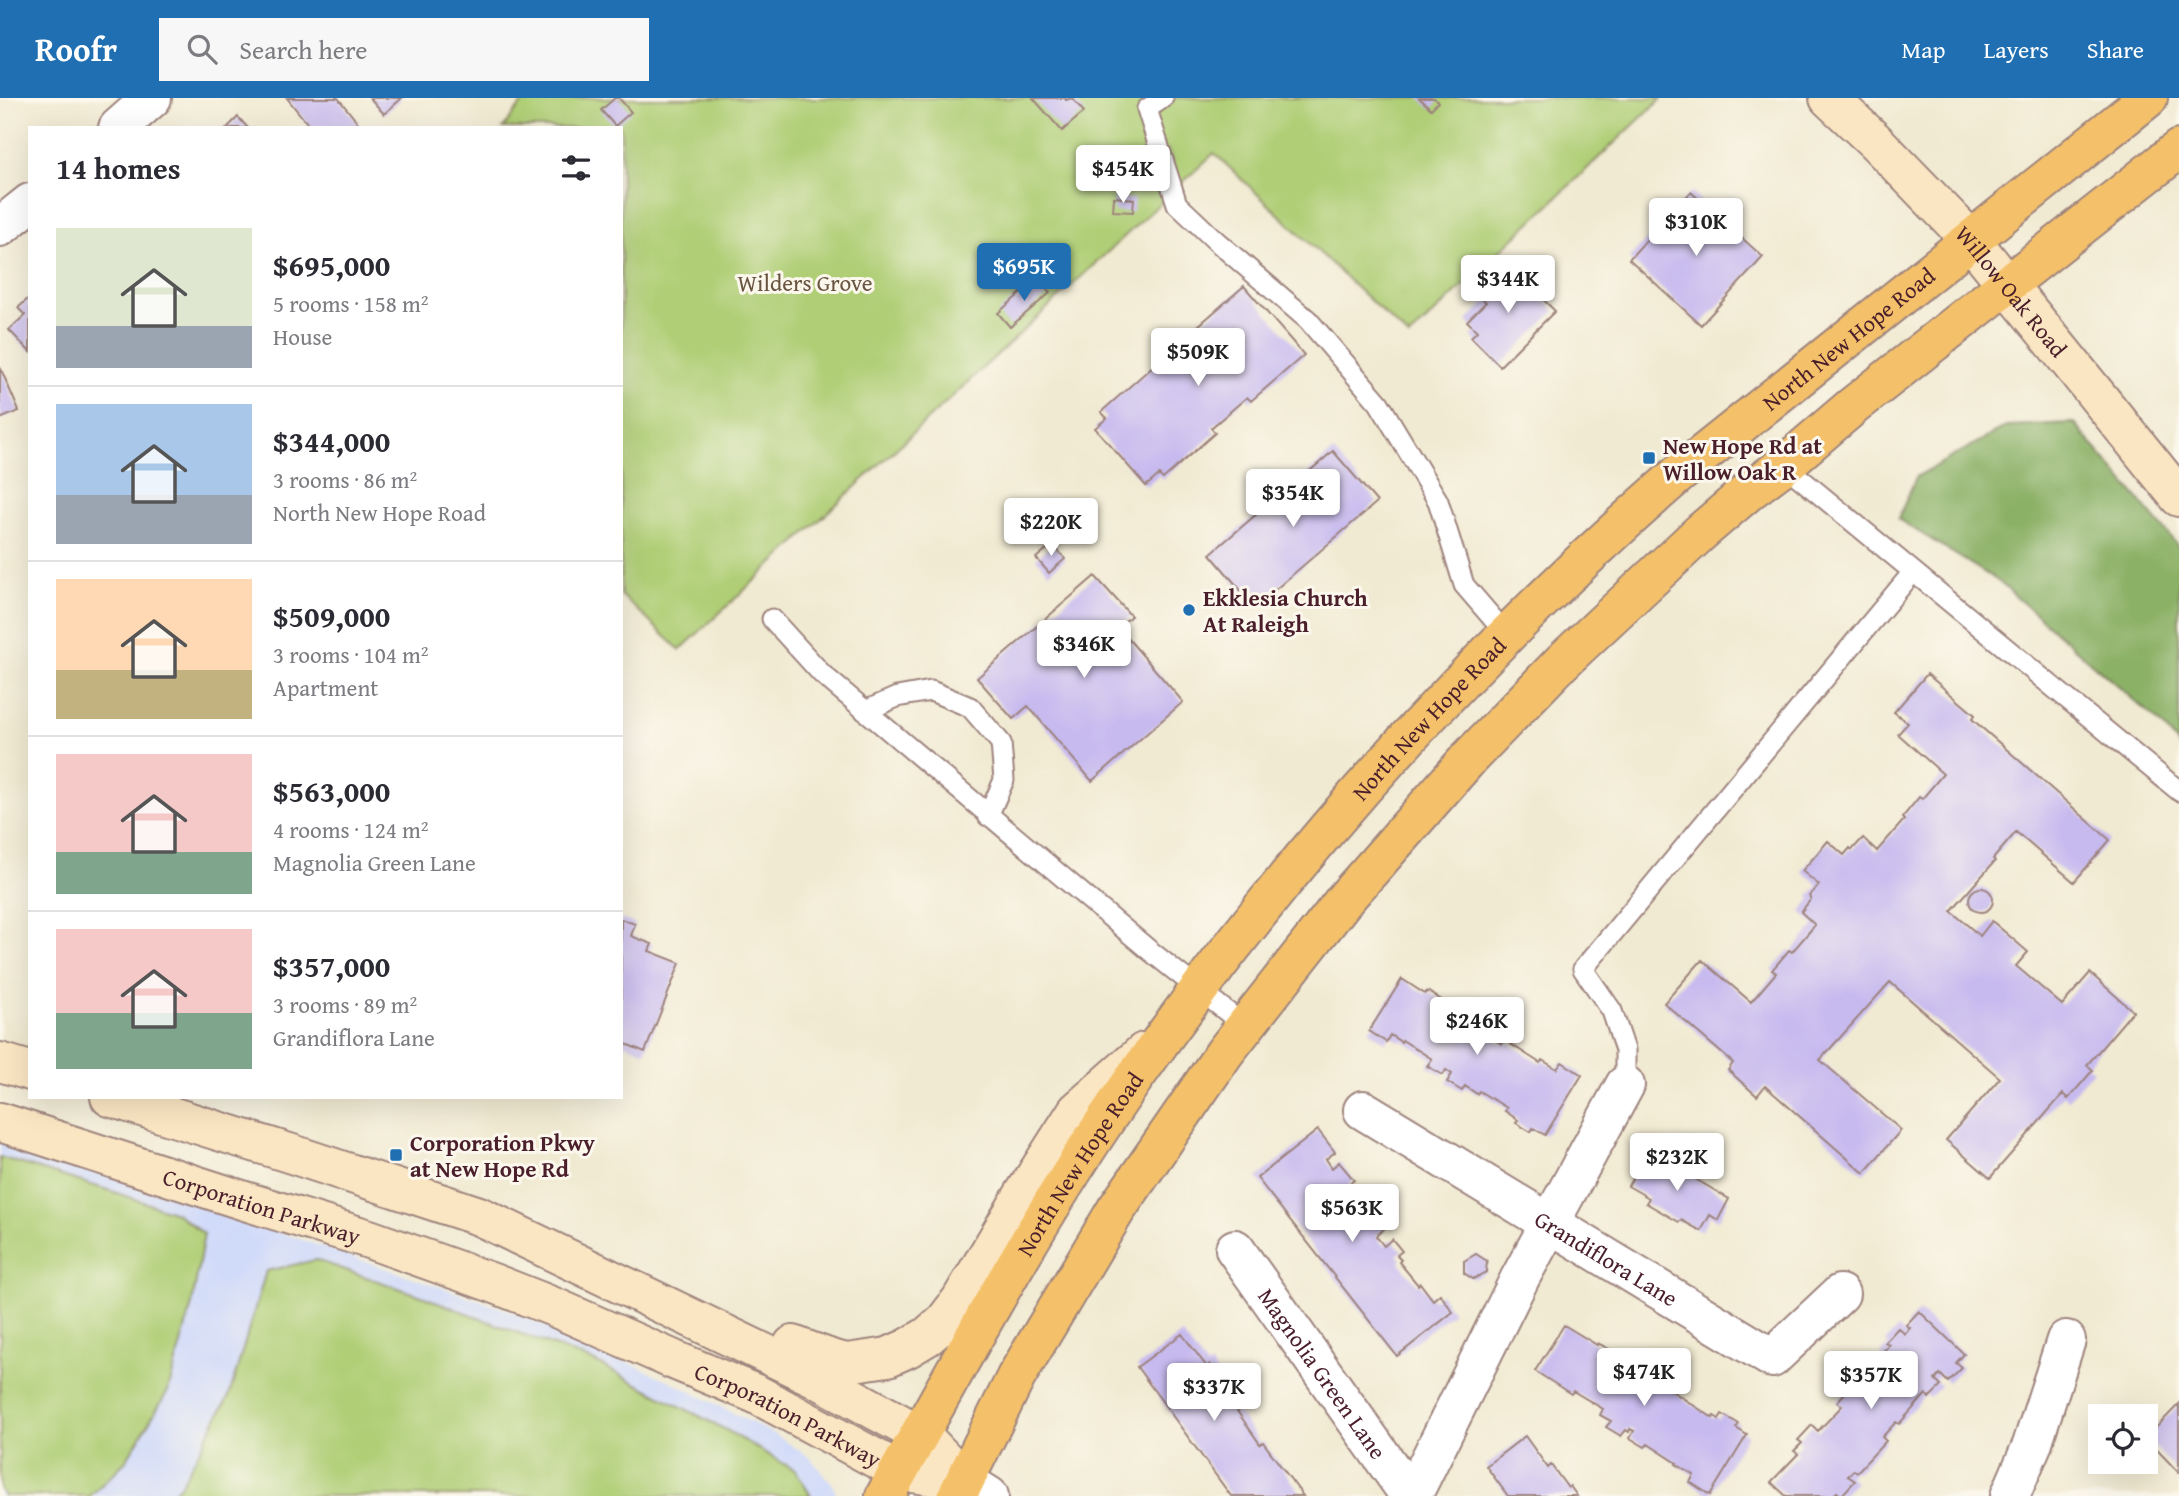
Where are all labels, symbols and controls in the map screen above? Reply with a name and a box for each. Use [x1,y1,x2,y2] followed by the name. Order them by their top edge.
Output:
[159,18,649,81] search box
[35,25,117,73] text: Roofr
[183,30,221,68] icon: search
[239,30,368,69] text: Search here
[1902,32,1945,67] text: Map
[1983,32,2049,67] text: Layers
[2087,32,2144,67] text: Share
[56,146,181,190] text: 14 homes
[1074,146,1172,205] pin: $454K
[557,149,595,187] icon: filters
[1092,151,1154,184] text: $454K
[1647,198,1745,258] pin: $310K
[1665,204,1727,237] text: $310K
[1948,217,2076,364] street label: Willow Oak Road
[273,243,390,287] text: $695,000
[975,244,1073,303] pin: $695K
[993,249,1055,282] text: $695K
[112,256,196,340] icon: home
[1459,256,1557,315] pin: $344K
[1755,258,1942,418] street label: North New Hope Road
[1477,261,1539,294] text: $344K
[738,266,872,299] park label: Wilders Grove
[273,287,428,320] text: 5 rooms · 158 m²
[273,320,332,353] text: House
[1149,328,1247,388] pin: $509K
[1167,334,1229,367] text: $509K
[273,419,390,463] text: $344,000
[1663,429,1822,488] place label: New Hope Rd at Willow Oak R
[112,432,196,516] icon: home
[1641,450,1657,466] marker: New Hope Rd at Willow Oak R
[273,463,417,496] text: 3 rooms · 86 m²
[1244,470,1342,529] pin: $354K
[1262,475,1324,508] text: $354K
[273,496,486,529] text: North New Hope Road
[1002,498,1100,558] pin: $220K
[1020,504,1082,537] text: $220K
[1203,581,1368,640] place label: Ekklesia Church At Raleigh
[273,594,390,638] text: $509,000
[1181,602,1197,618] marker: Ekklesia Church At Raleigh
[112,607,196,691] icon: home
[1035,620,1133,680] pin: $346K
[1053,626,1115,659] text: $346K
[1343,628,1513,807] street label: North New Hope Road
[273,638,428,671] text: 3 rooms · 104 m²
[273,671,378,704] text: Apartment
[273,769,390,813] text: $563,000
[112,782,196,866] icon: home
[273,813,428,846] text: 4 rooms · 124 m²
[273,846,476,879] text: Magnolia Green Lane
[273,944,390,988] text: $357,000
[112,957,196,1041] icon: home
[273,988,417,1021] text: 3 rooms · 89 m²
[1428,998,1526,1057] pin: $246K
[1446,1003,1508,1036] text: $246K
[273,1021,435,1054] text: Grandiflora Lane
[1008,1064,1151,1262] street label: North New Hope Road
[410,1126,595,1185] place label: Corporation Pkwy at New Hope Rd
[1628,1134,1726,1193] pin: $232K
[1646,1139,1708,1172] text: $232K
[388,1147,404,1163] marker: Corporation Pkwy at New Hope Rd
[159,1159,365,1252] street label: Corporation Parkway
[1303,1184,1401,1244] pin: $563K
[1321,1190,1383,1223] text: $563K
[1529,1202,1685,1314] street label: Grandiflora Lane
[1251,1281,1395,1465] street label: Magnolia Green Lane
[1595,1348,1693,1408] pin: $474K
[1822,1352,1920,1411] pin: $357K
[690,1354,888,1475] street label: Corporation Parkway
[1613,1354,1675,1387] text: $474K
[1840,1357,1902,1390] text: $357K
[1165,1364,1263,1423] pin: $337K
[1183,1369,1245,1402] text: $337K
[2088,1404,2158,1474] map controls
[2088,1404,2158,1474] button: locate

